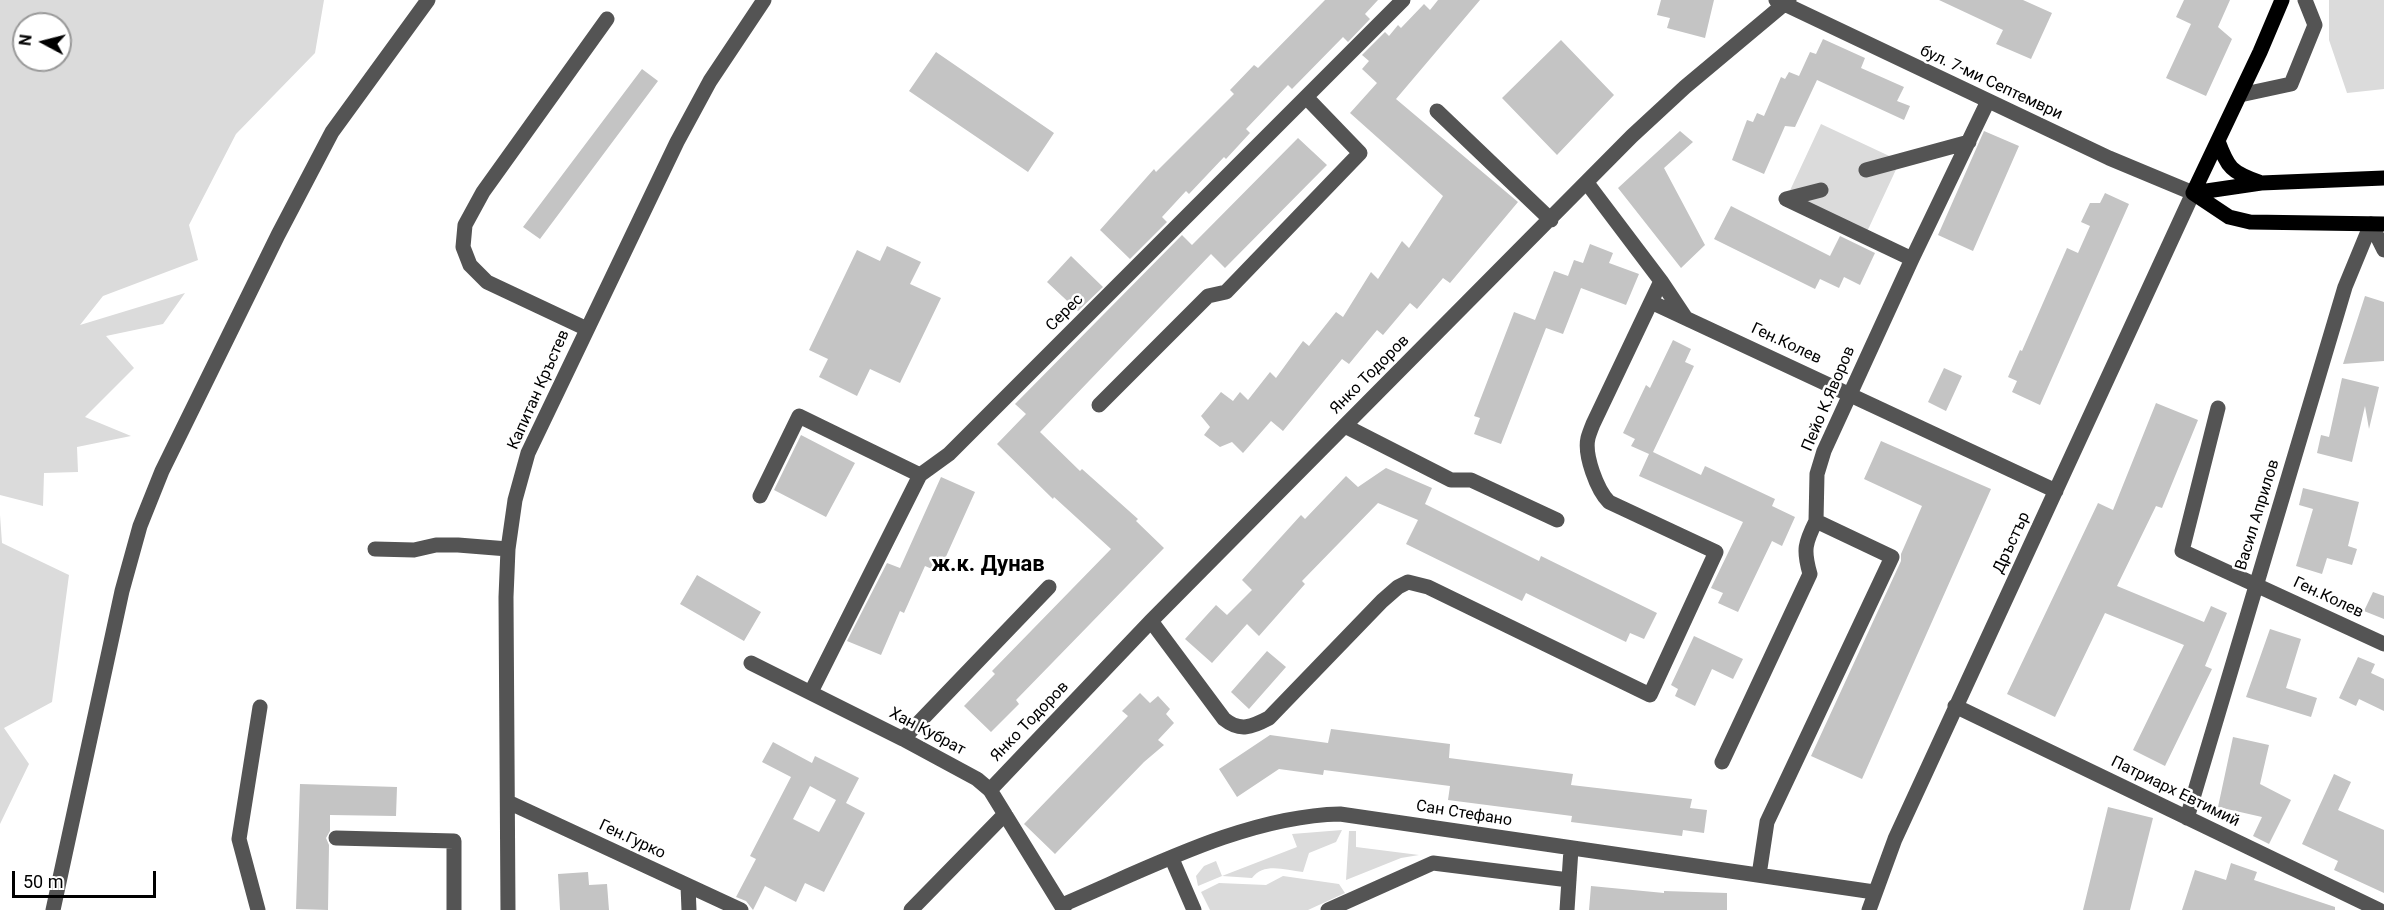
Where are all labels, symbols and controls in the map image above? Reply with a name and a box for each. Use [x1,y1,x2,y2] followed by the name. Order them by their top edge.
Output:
[12,12,72,72] north arrow
[16,33,36,47] text: N
[1917,42,2065,124] street label: бул. 7-ми Септември
[1042,290,1088,336] street label: Серес
[1748,319,1824,369] street label: Ген.Колев
[504,327,574,453] street label: Капитан Кръстев
[1326,331,1414,419] street label: Янко Тодоров
[1798,343,1860,455] street label: Пейо К.Яворов
[2232,457,2284,573] street label: Васил Априлов
[1989,509,2035,577] street label: Дръстър
[931,552,1045,578] district label: ж.к. Дунав
[2290,573,2366,623] street label: Ген.Колев
[987,678,1073,766] street label: Янко Тодоров
[886,704,968,760] street label: Хан Кубрат
[2108,753,2242,831] street label: Патриарх Евтимий
[1415,797,1513,831] street label: Сан Стефано
[596,816,668,864] street label: Ген.Гурко
[15,859,159,897] scale bar
[23,871,63,892] text: 50 m

